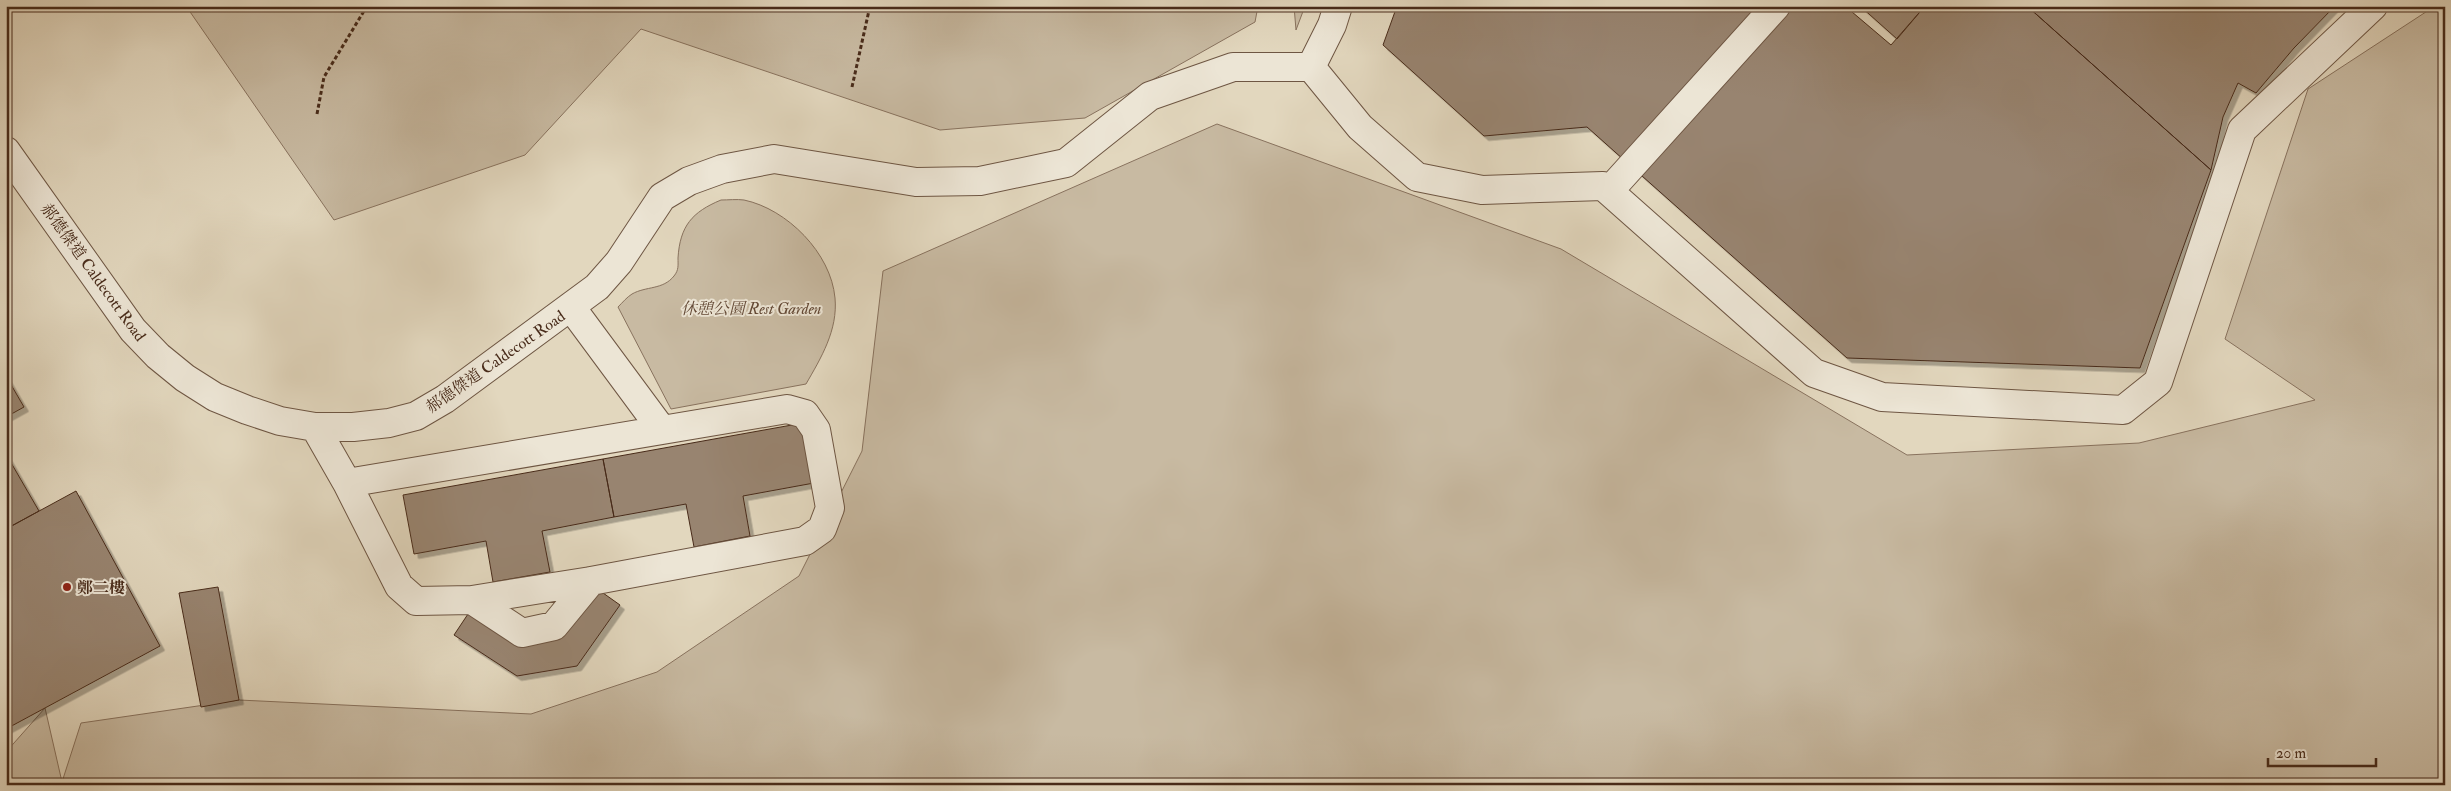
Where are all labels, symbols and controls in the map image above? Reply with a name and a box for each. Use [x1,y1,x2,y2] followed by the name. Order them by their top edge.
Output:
[36,200,150,346] street label: 郝德傑道 Caldecott Road
[681,299,821,319] park label: 休憩公園 Rest Garden
[422,306,569,417] street label: 郝德傑道 Caldecott Road
[77,578,125,598] place label: 鄭二樓
[61,581,73,593] marker: 鄭二樓
[2268,736,2376,768] scale bar
[2276,744,2306,763] text: 20 m

